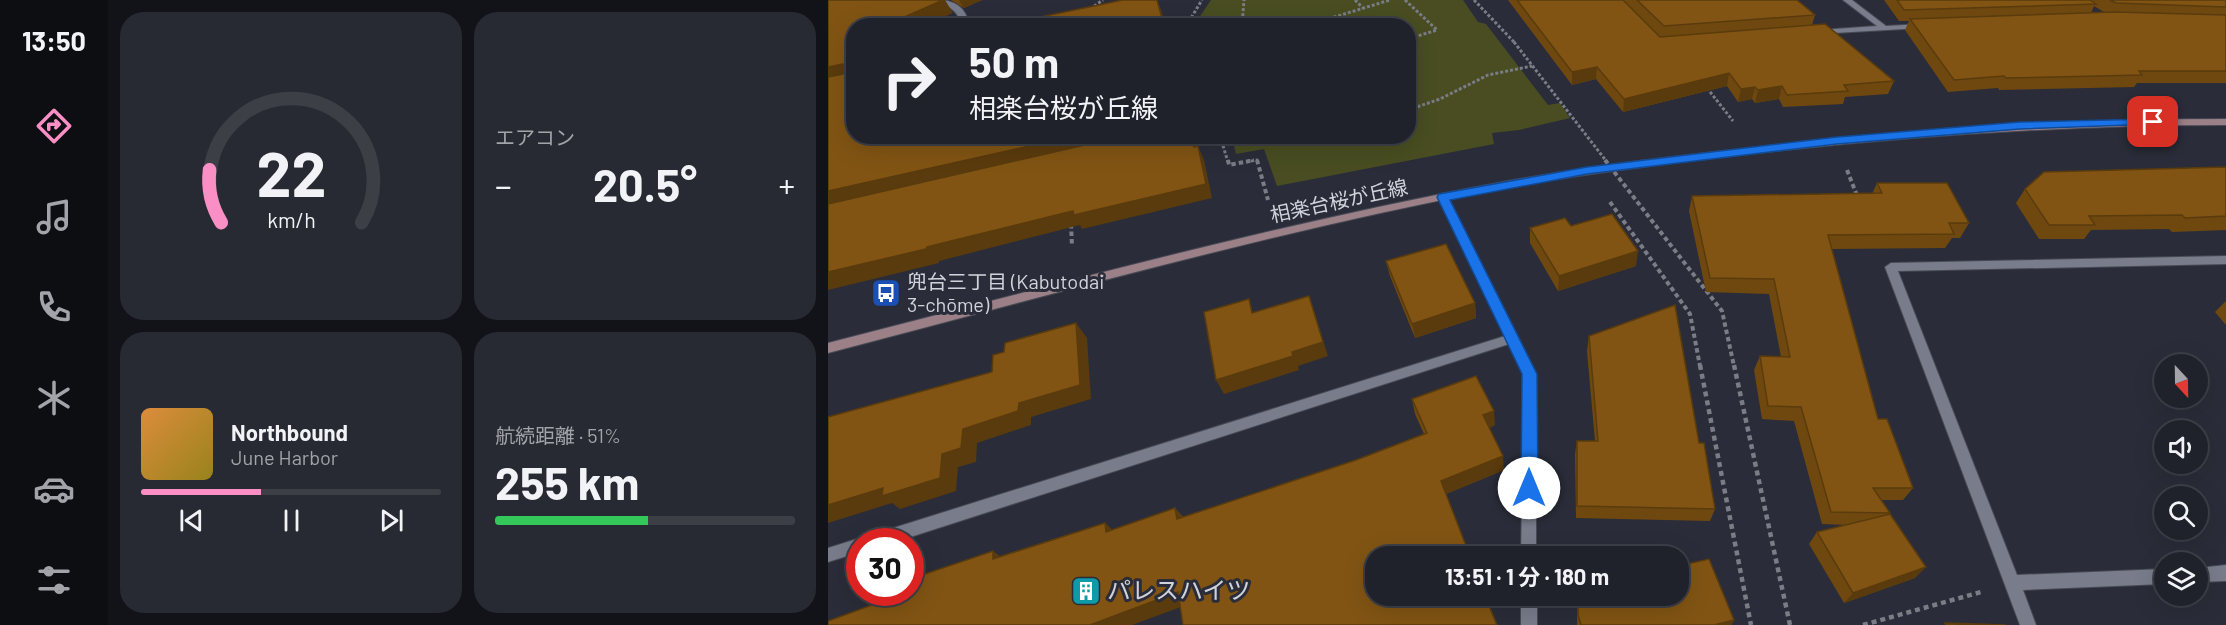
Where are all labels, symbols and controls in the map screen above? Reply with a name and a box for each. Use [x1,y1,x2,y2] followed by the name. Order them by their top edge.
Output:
[22,24,86,56] text: 13:50
[969,36,1059,86] text: 50 m
[870,42,948,120] icon: right
[969,91,1158,123] text: 相楽台桜が丘線
[2127,96,2178,147] pin
[33,105,75,147] icon: directions
[2136,105,2169,138] icon: arrive
[495,125,575,149] text: エアコン
[256,135,326,209] text: 22
[593,157,697,211] text: 20.5°
[495,165,512,205] text: −
[779,165,795,205] text: +
[1268,174,1410,226] street label: 相楽台桜が丘線
[33,196,75,238] icon: music
[267,207,315,232] text: km/h
[907,269,1104,316] place label: 兜台三丁目 (Kabutodai 3-chōme)
[870,277,902,309] bus stop icon: 兜台三丁目 (Kabutodai 3-chōme)
[33,286,75,328] icon: phone
[2154,354,2208,408] north arrow
[2154,354,2208,606] map controls
[33,377,75,419] icon: climate
[231,419,348,445] text: Northbound
[2154,420,2208,474] button: sound
[495,423,621,447] text: 航続距離 · 51%
[231,445,338,469] text: June Harbor
[495,455,639,509] text: 255 km
[1497,456,1561,520] position arrow
[33,468,75,510] icon: car
[2154,486,2208,540] button: search
[175,504,208,537] icon: previous
[275,504,308,537] icon: pause
[375,504,408,537] icon: next
[846,528,924,606] speed limit sign: 30
[2154,552,2208,606] button: layers
[33,559,75,601] icon: filters
[1445,563,1609,589] text: 13:51 · 1 分 · 180 m
[1070,575,1102,607] building icon: パレスハイツ
[1107,575,1251,604] place label: パレスハイツ

